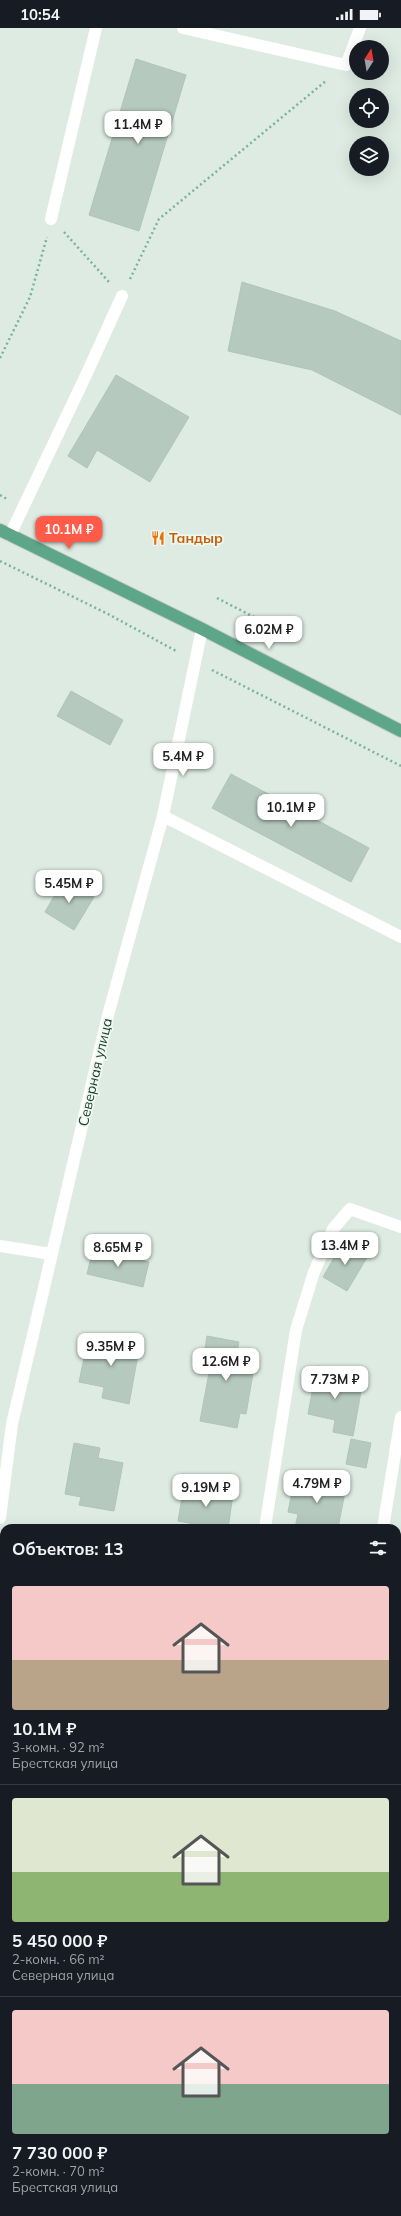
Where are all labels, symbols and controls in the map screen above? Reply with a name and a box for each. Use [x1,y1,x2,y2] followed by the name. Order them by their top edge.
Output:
[20,5,60,24] text: 10:54
[349,40,389,80] north arrow
[349,40,389,176] map controls
[349,88,389,128] button: locate
[101,111,175,145] pin: 11.4M ₽
[113,116,163,132] text: 11.4M ₽
[349,136,389,176] button: layers
[32,516,106,550] pin: 10.1M ₽
[44,521,94,537] text: 10.1M ₽
[169,529,223,547] place label: Тандыр
[150,530,166,546] restaurant icon: Тандыр
[232,616,306,650] pin: 6.02M ₽
[244,621,294,637] text: 6.02M ₽
[150,743,216,777] pin: 5.4M ₽
[162,748,204,764] text: 5.4M ₽
[254,794,328,828] pin: 10.1M ₽
[266,799,316,815] text: 10.1M ₽
[32,870,106,904] pin: 5.45M ₽
[44,875,94,891] text: 5.45M ₽
[74,1016,116,1128] street label: Северная улица
[308,1232,382,1266] pin: 13.4M ₽
[81,1234,155,1268] pin: 8.65M ₽
[320,1237,370,1253] text: 13.4M ₽
[93,1239,143,1255] text: 8.65M ₽
[74,1333,148,1367] pin: 9.35M ₽
[86,1338,136,1354] text: 9.35M ₽
[189,1348,263,1382] pin: 12.6M ₽
[201,1353,251,1369] text: 12.6M ₽
[298,1366,372,1400] pin: 7.73M ₽
[310,1371,360,1387] text: 7.73M ₽
[280,1470,354,1504] pin: 4.79M ₽
[169,1474,243,1508] pin: 9.19M ₽
[292,1475,342,1491] text: 4.79M ₽
[181,1479,231,1495] text: 9.19M ₽
[367,1537,389,1559] icon: filters
[12,1538,124,1559] text: Объектов: 13
[165,1612,237,1684] icon: home
[12,1718,76,1739] text: 10.1M ₽
[12,1739,105,1755] text: 3-комн. · 92 m²
[12,1755,118,1771] text: Брестская улица
[165,1824,237,1896] icon: home
[12,1930,108,1951] text: 5 450 000 ₽
[12,1951,105,1967] text: 2-комн. · 66 m²
[12,1967,114,1983] text: Северная улица
[165,2036,237,2108] icon: home
[12,2142,108,2163] text: 7 730 000 ₽
[12,2163,105,2179] text: 2-комн. · 70 m²
[12,2179,118,2195] text: Брестская улица

